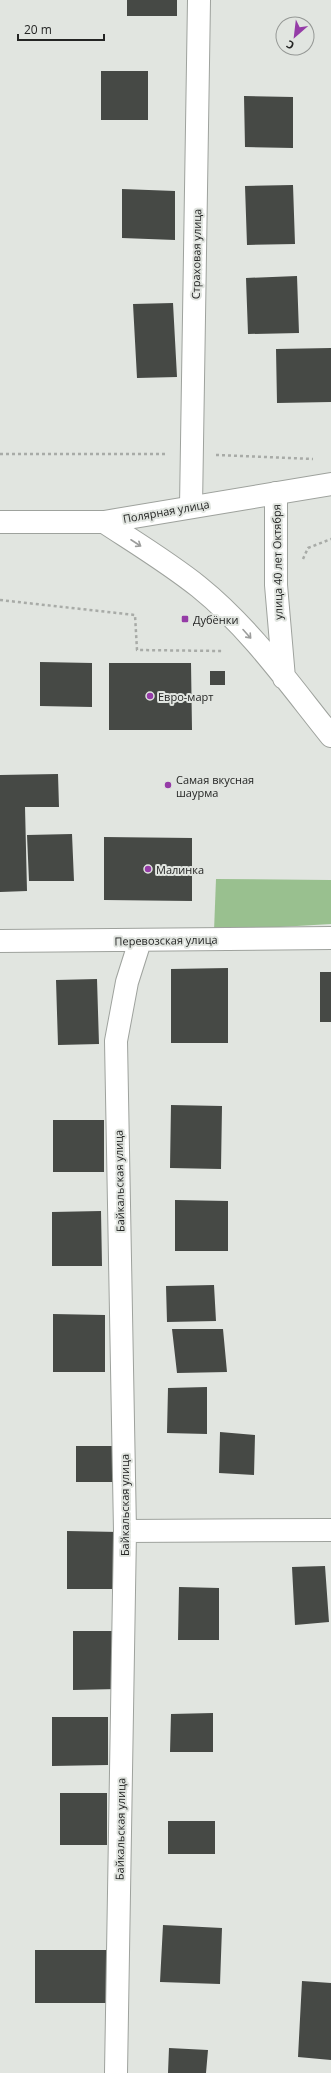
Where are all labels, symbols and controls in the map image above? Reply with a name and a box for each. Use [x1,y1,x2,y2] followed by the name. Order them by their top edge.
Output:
[18,16,104,42] scale bar
[275,16,315,56] north arrow
[24,21,52,38] text: 20 m
[283,37,297,54] text: С
[188,209,204,299] street label: Страховая улица
[122,496,210,526] street label: Полярная улица
[268,504,286,620] street label: улица 40 лет Октября
[130,539,141,547] one-way arrow
[193,612,238,627] place label: Дубёнки
[180,614,190,624] marker: Дубёнки
[242,629,251,639] one-way arrow
[158,689,213,704] place label: Евро-март
[145,691,155,701] marker: Евро-март
[176,772,254,800] place label: Самая вкусная шаурма
[163,780,173,790] marker: Самая вкусная шаурма
[156,862,204,877] place label: Малинка
[143,864,153,874] marker: Малинка
[114,932,218,948] street label: Перевозская улица
[111,1130,127,1232] street label: Байкальская улица
[117,1454,132,1556] street label: Байкальская улица
[112,1778,128,1880] street label: Байкальская улица

